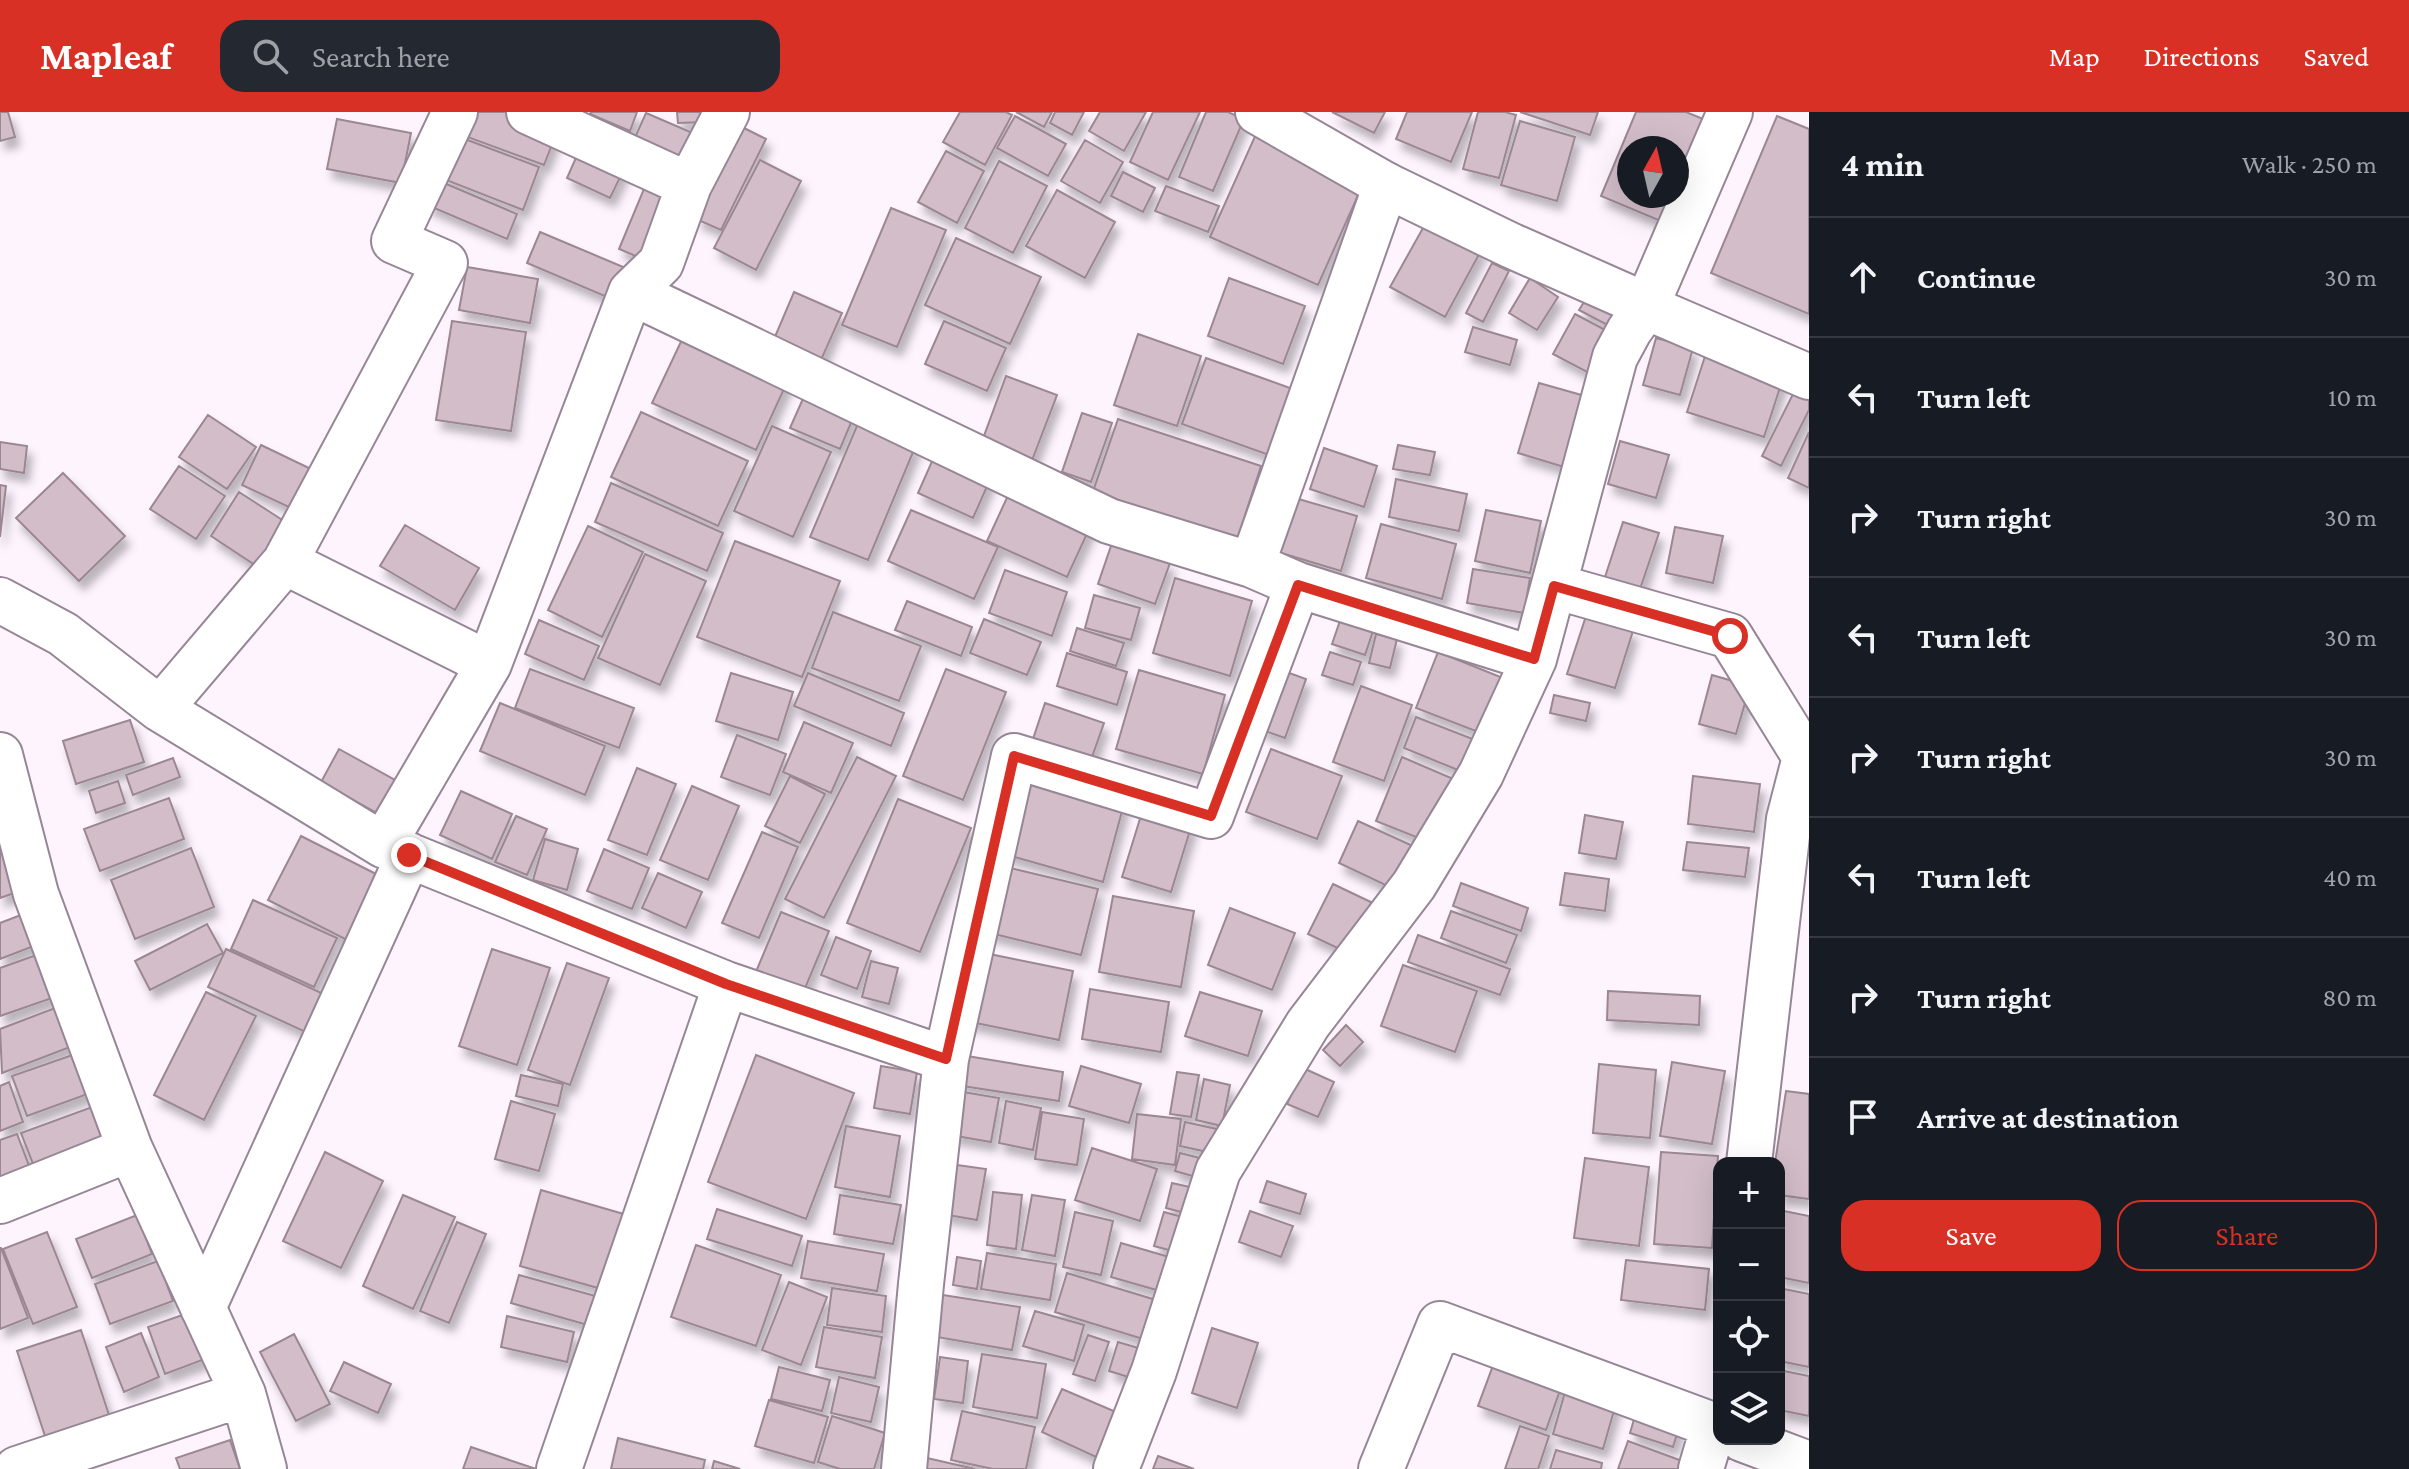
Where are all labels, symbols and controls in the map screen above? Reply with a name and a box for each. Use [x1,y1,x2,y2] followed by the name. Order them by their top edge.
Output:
[220,20,780,92] search box
[248,34,292,78] icon: search
[40,35,172,77] text: Mapleaf
[312,40,450,73] text: Search here
[2049,41,2100,72] text: Map
[2144,41,2259,72] text: Directions
[2303,41,2369,72] text: Saved
[1617,136,1689,208] north arrow
[1841,146,1924,183] text: 4 min
[2242,150,2377,179] text: Walk · 250 m
[1841,255,1885,299] icon: ahead
[1917,261,2036,294] text: Continue
[2324,263,2377,292] text: 30 m
[1841,375,1885,419] icon: left
[1917,381,2030,414] text: Turn left
[2328,383,2377,412] text: 10 m
[1841,495,1885,539] icon: right
[1917,501,2051,534] text: Turn right
[2324,503,2377,532] text: 30 m
[1841,615,1885,659] icon: left
[1712,618,1748,654] route start
[1917,621,2030,654] text: Turn left
[2324,623,2377,652] text: 30 m
[1841,735,1885,779] icon: right
[1917,741,2051,774] text: Turn right
[2324,743,2377,772] text: 30 m
[391,837,427,873] route end
[1841,855,1885,899] icon: left
[1917,861,2030,894] text: Turn left
[2323,863,2377,892] text: 40 m
[1841,975,1885,1019] icon: right
[1917,981,2051,1014] text: Turn right
[2323,983,2377,1012] text: 80 m
[1841,1095,1885,1139] icon: arrive
[1917,1101,2179,1134] text: Arrive at destination
[1713,1157,1785,1445] map controls
[1713,1157,1785,1229] button: +
[1841,1200,2101,1271] button: Save
[2117,1200,2377,1271] button: Share
[1713,1229,1785,1301] button: −
[1713,1301,1785,1373] button: locate
[1713,1373,1785,1445] button: layers

